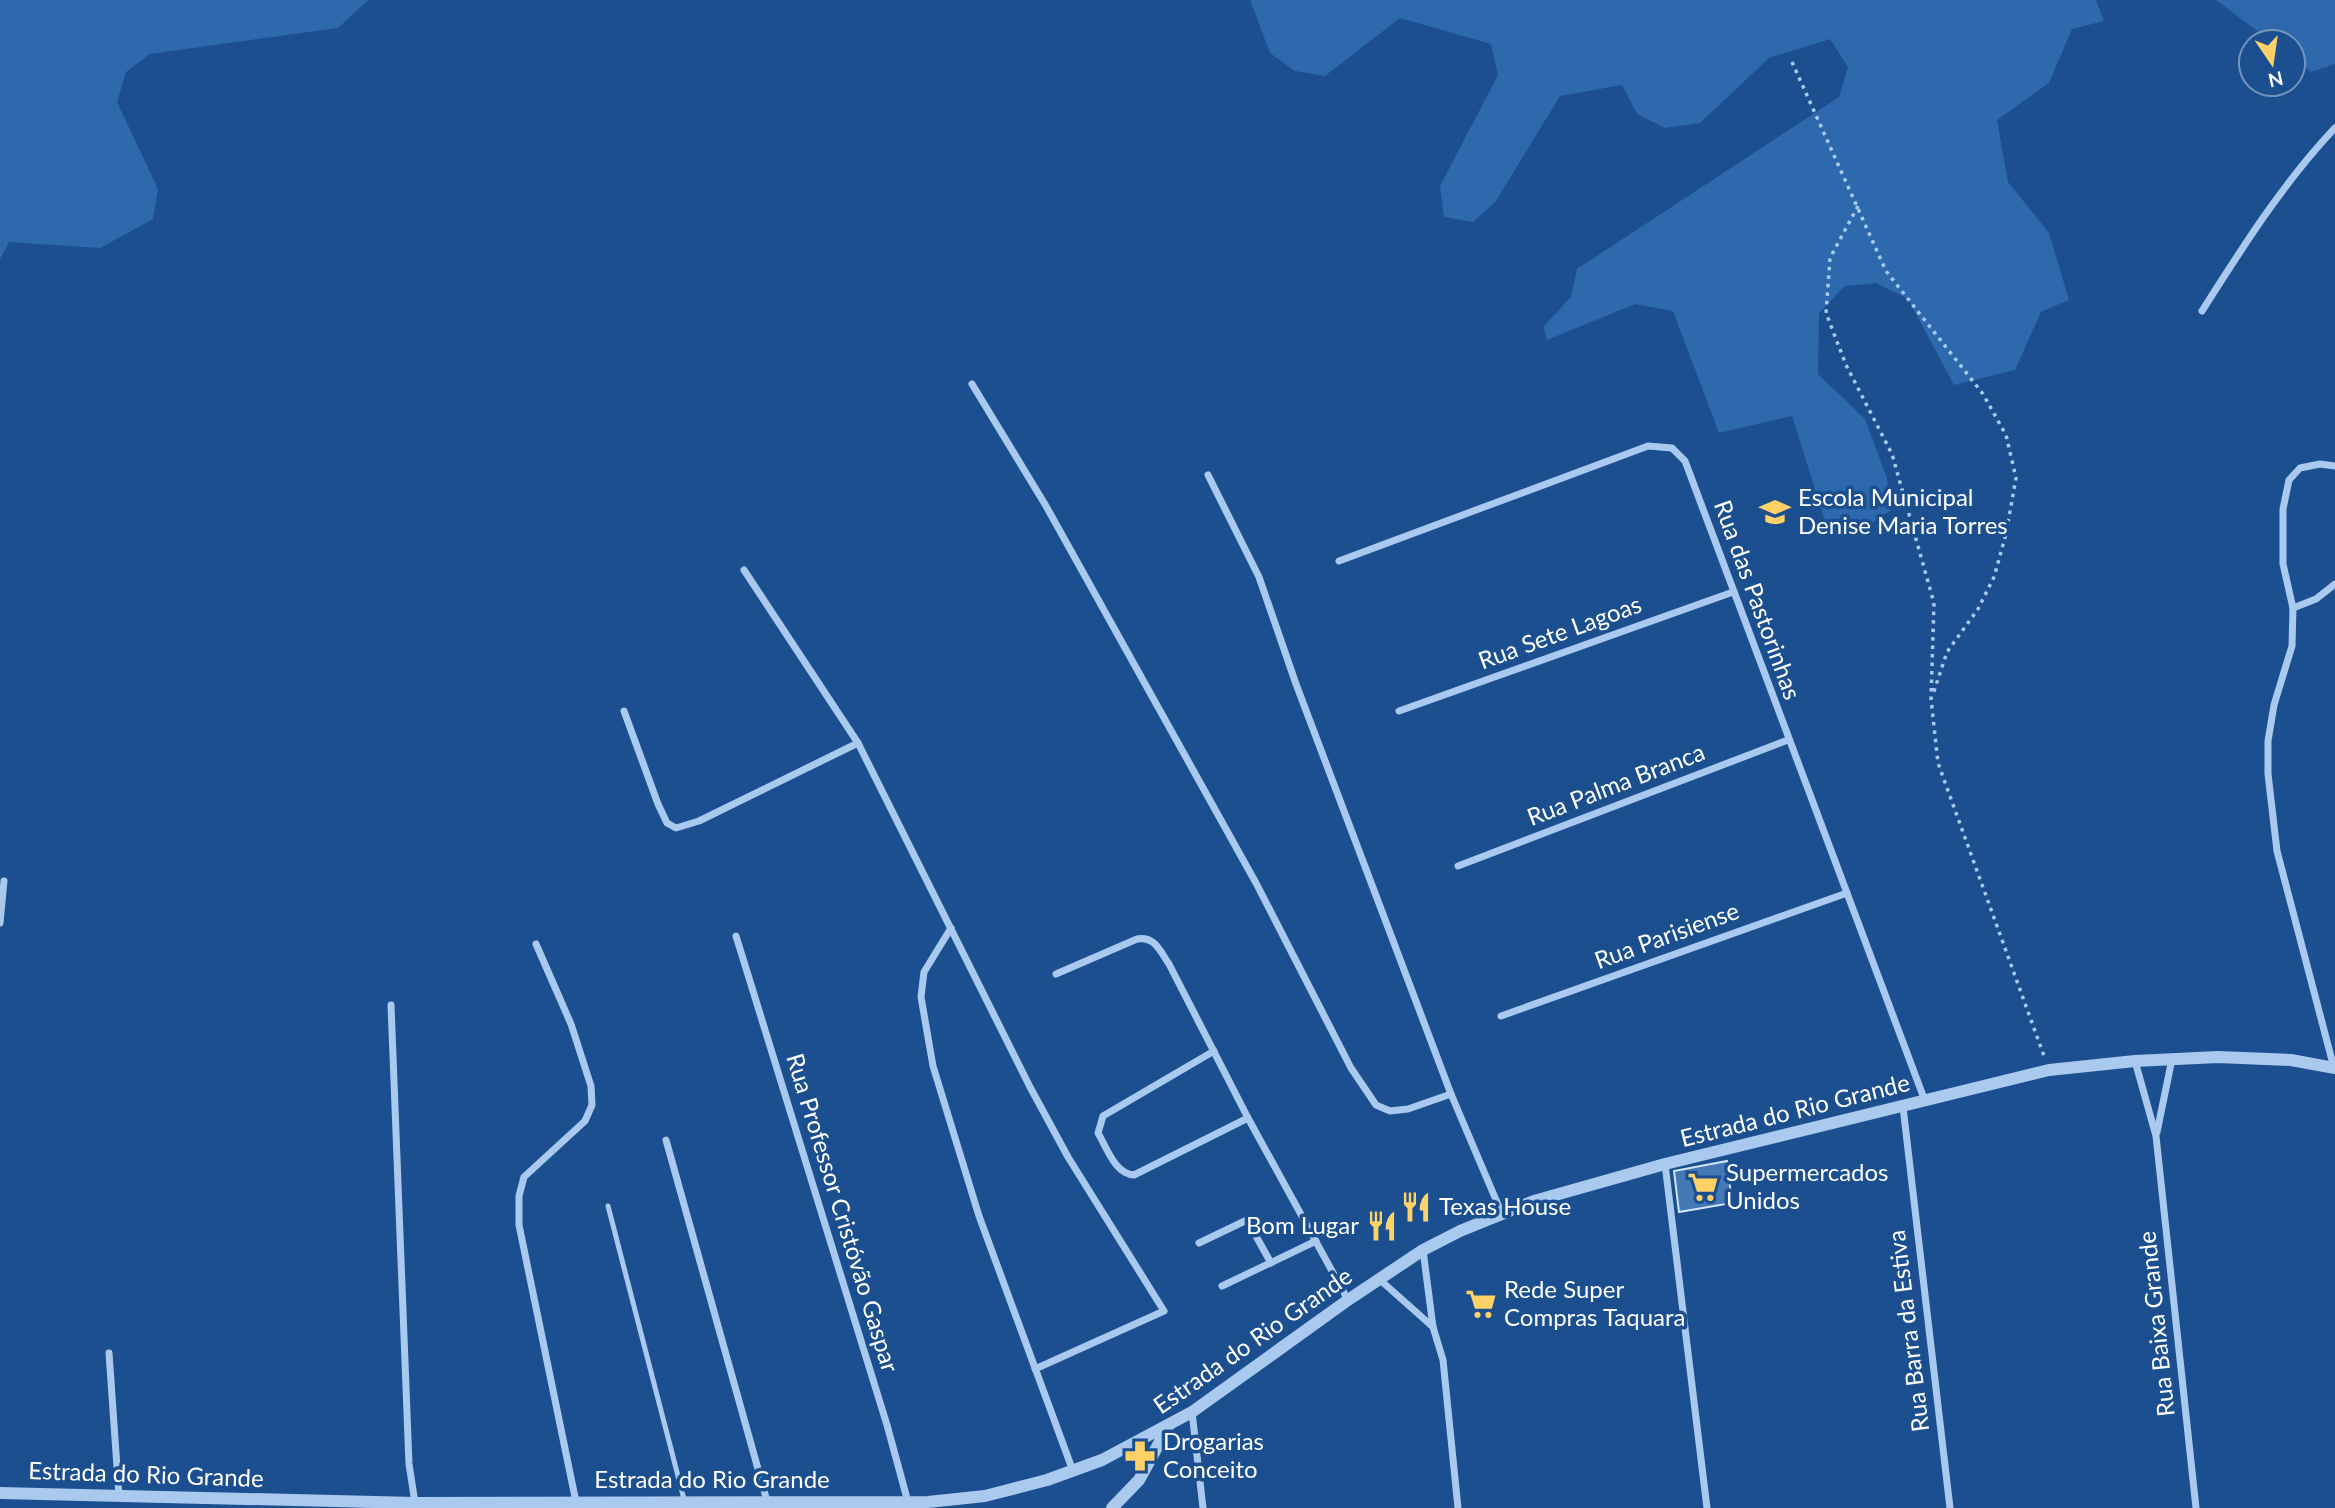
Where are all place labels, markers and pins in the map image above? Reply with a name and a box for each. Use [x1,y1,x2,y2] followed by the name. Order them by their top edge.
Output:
[1798,482,2008,539] place label: Escola Municipal Denise Maria Torres
[1758,495,1792,529] school or university icon: Escola Municipal Denise Maria Torres
[1726,1157,1889,1214] place label: Supermercados Unidos
[1686,1170,1720,1204] supermarket icon: Supermercados Unidos
[1399,1190,1433,1224] restaurant icon: Texas House
[1439,1191,1571,1220] place label: Texas House
[1365,1209,1399,1243] restaurant icon: Bom Lugar
[1246,1210,1359,1239] place label: Bom Lugar
[1504,1274,1685,1331] place label: Rede Super Compras Taquara
[1464,1287,1498,1321] supermarket icon: Rede Super Compras Taquara
[1163,1426,1264,1483] place label: Drogarias Conceito
[1123,1439,1157,1473] pharmacy icon: Drogarias Conceito

